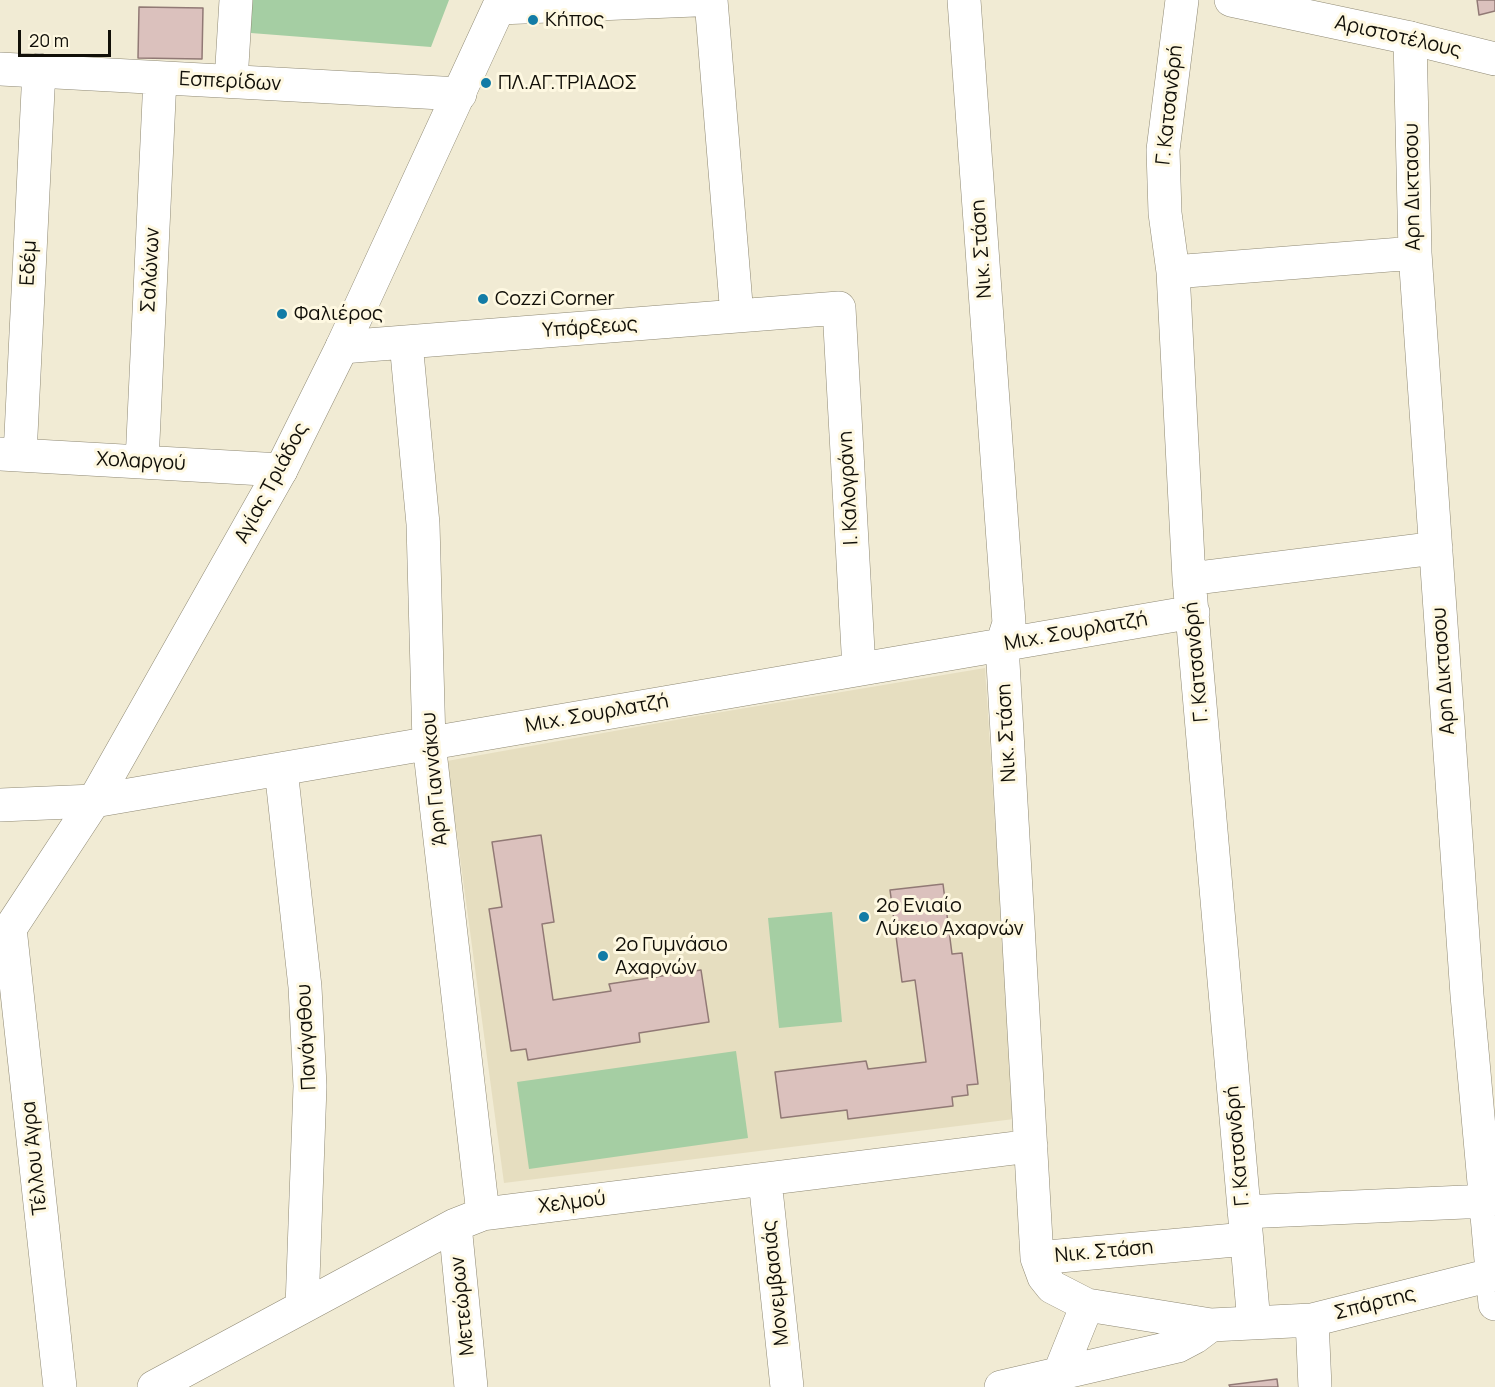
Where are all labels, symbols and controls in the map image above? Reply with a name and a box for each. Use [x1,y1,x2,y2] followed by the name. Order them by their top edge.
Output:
[545,8,604,32] place label: Κήπος
[1332,11,1464,63] street label: Αριστοτέλους
[526,13,540,27] marker: Κήπος
[21,18,114,56] scale bar
[29,28,69,52] text: 20 m
[1152,44,1188,166] street label: Γ. Κατσανδρή
[178,67,282,97] street label: Εσπερίδων
[498,71,637,95] place label: ΠΛ.ΑΓ.ΤΡΙΑΔΟΣ
[479,76,493,90] marker: ΠΛ.ΑΓ.ΤΡΙΑΔΟΣ
[1400,123,1426,251] street label: Αρη Δικτασου
[967,199,997,299] street label: Νικ. Στάση
[137,227,165,313] street label: Σαλώνων
[16,240,42,286] street label: Εδέμ
[495,287,615,311] place label: Cozzi Corner
[476,292,490,306] marker: Cozzi Corner
[294,302,383,326] place label: Φαλιέρος
[275,307,289,321] marker: Φαλιέρος
[541,313,639,343] street label: Υπάρξεως
[230,419,314,547] street label: Αγίας Τριάδος
[834,430,864,546] street label: Ι. Καλογράνη
[96,448,186,476] street label: Χολαργού
[1180,601,1214,723] street label: Γ. Κατσανδρή
[1428,606,1460,736] street label: Αρη Δικτασου
[1002,608,1150,656] street label: Μιχ. Σουρλατζή
[992,683,1022,783] street label: Νικ. Στάση
[523,690,671,738] street label: Μιχ. Σουρλατζή
[417,711,453,847] street label: Άρη Γιαννάκου
[876,894,1024,941] place label: 2ο Ενιαίο Λύκειο Αχαρνών
[857,910,871,924] marker: 2ο Ενιαίο Λύκειο Αχαρνών
[615,933,728,980] place label: 2ο Γυμνάσιο Αχαρνών
[596,949,610,963] marker: 2ο Γυμνάσιο Αχαρνών
[292,983,322,1091] street label: Πανάγαθου
[1221,1085,1255,1207] street label: Γ. Κατσανδρή
[17,1100,53,1216] street label: Τέλλου Άγρα
[537,1187,607,1219] street label: Χελμού
[757,1219,795,1347] street label: Μονεμβασιάς
[1054,1236,1154,1268] street label: Νικ. Στάση
[446,1255,480,1357] street label: Μετεώρων
[1332,1282,1418,1326] street label: Σπάρτης

